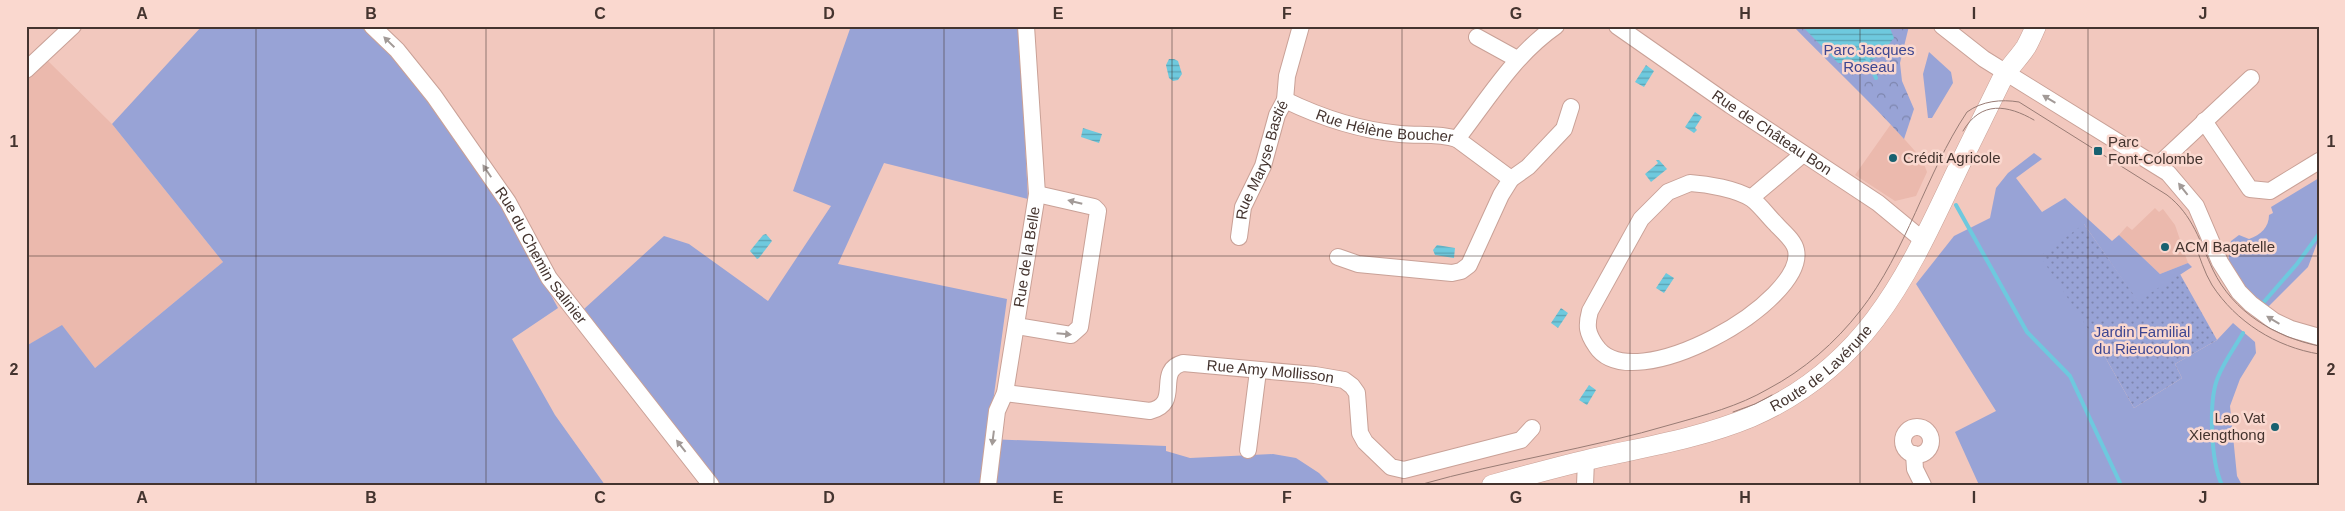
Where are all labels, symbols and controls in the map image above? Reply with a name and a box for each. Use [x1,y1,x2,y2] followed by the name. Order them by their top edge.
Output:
[136,5,148,22] text: A
[365,5,377,22] text: B
[594,5,606,22] text: C
[823,5,835,22] text: D
[1053,5,1064,22] text: E
[1282,5,1292,22] text: F
[1510,5,1522,22] text: G
[1739,5,1751,22] text: H
[1972,5,1976,22] text: I
[2199,5,2207,22] text: J
[383,36,395,48] one-way arrow
[1824,41,1914,75] park label: Parc Jacques Roseau
[1709,86,1835,178] street label: Rue de Château Bon
[2042,95,2055,104] one-way arrow
[1232,97,1291,221] street label: Rue Maryse Bastié
[1314,105,1455,146] street label: Rue Hélène Boucher
[10,133,19,150] text: 1
[2108,133,2203,167] place label: Parc Font-Colombe
[2327,133,2336,150] text: 1
[2092,145,2104,157] marker: Parc Font-Colombe
[1903,149,2001,166] place label: Crédit Agricole
[1887,152,1899,164] marker: Crédit Agricole
[482,164,492,178] one-way arrow
[2177,183,2188,196] one-way arrow
[492,184,591,327] street label: Rue du Chemin Salinier
[1067,198,1082,206] one-way arrow
[1010,205,1043,309] street label: Rue de la Belle
[2175,238,2275,255] place label: ACM Bagatelle
[2159,241,2171,253] marker: ACM Bagatelle
[2267,315,2280,324] one-way arrow
[1767,321,1875,415] street label: Route de Lavérune
[2094,323,2190,357] park label: Jardin Familial du Rieucoulon
[1057,330,1073,338] one-way arrow
[1206,356,1335,386] street label: Rue Amy Mollisson
[10,361,19,378] text: 2
[2327,361,2336,378] text: 2
[2189,409,2266,443] place label: Lao Vat Xiengthong
[2269,421,2281,433] marker: Lao Vat Xiengthong
[989,430,997,446] one-way arrow
[676,440,686,453] one-way arrow
[136,489,148,506] text: A
[365,489,377,506] text: B
[594,489,606,506] text: C
[823,489,835,506] text: D
[1053,489,1064,506] text: E
[1282,489,1292,506] text: F
[1510,489,1522,506] text: G
[1739,489,1751,506] text: H
[1972,489,1976,506] text: I
[2199,489,2207,506] text: J

